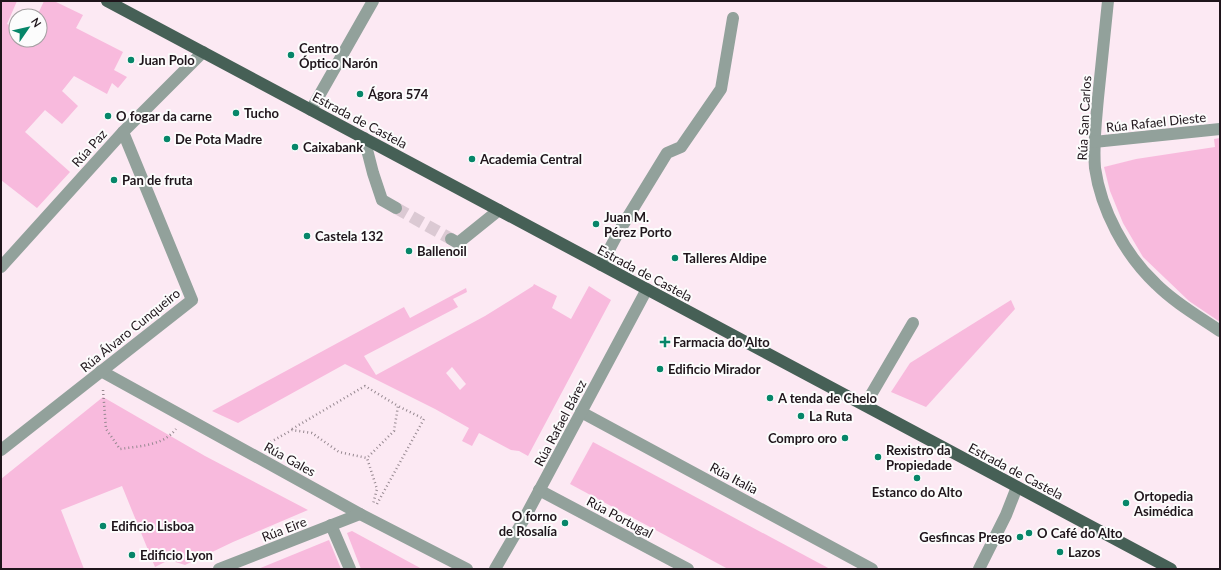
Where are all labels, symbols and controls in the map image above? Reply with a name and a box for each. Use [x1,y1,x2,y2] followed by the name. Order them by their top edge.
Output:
[8,8,48,48] north arrow
[29,15,44,29] text: N
[299,40,378,71] place label: Centro Óptico Narón
[286,50,296,60] marker: Centro Óptico Narón
[139,52,195,68] place label: Juan Polo
[126,55,136,65] marker: Juan Polo
[1074,75,1094,161] street label: Rúa San Carlos
[367,86,429,102] place label: Ágora 574
[310,88,410,152] street label: Estrada de Castela
[355,89,365,99] marker: Ágora 574
[244,105,280,121] place label: Tucho
[116,108,212,124] place label: O fogar da carne
[231,108,241,118] marker: Tucho
[1105,109,1207,135] street label: Rúa Rafael Dieste
[103,111,113,121] marker: O fogar da carne
[68,126,110,170] street label: Rúa Paz
[175,131,262,147] place label: De Pota Madre
[162,134,172,144] marker: De Pota Madre
[303,139,363,155] place label: Caixabank
[290,142,300,152] marker: Caixabank
[479,151,582,167] place label: Academia Central
[467,154,477,164] marker: Academia Central
[122,172,193,188] place label: Pan de fruta
[109,175,119,185] marker: Pan de fruta
[604,209,672,240] place label: Juan M. Pérez Porto
[591,219,601,229] marker: Juan M. Pérez Porto
[315,228,383,244] place label: Castela 132
[302,231,312,241] marker: Castela 132
[595,241,695,305] street label: Estrada de Castela
[417,243,467,259] place label: Ballenoil
[404,246,414,256] marker: Ballenoil
[683,250,767,266] place label: Talleres Aldipe
[670,253,680,263] marker: Talleres Aldipe
[77,285,183,375] street label: Rúa Álvaro Cunqueiro
[673,334,770,350] place label: Farmacia do Alto
[660,337,670,347] marker: Farmacia do Alto
[668,361,761,377] place label: Edificio Mirador
[655,364,665,374] marker: Edificio Mirador
[531,377,590,469] street label: Rúa Rafael Bárez
[777,390,878,406] place label: A tenda de Chelo
[765,393,775,403] marker: A tenda de Chelo
[809,408,852,424] place label: La Ruta
[796,411,806,421] marker: La Ruta
[768,430,838,446] place label: Compro oro
[840,433,850,443] marker: Compro oro
[261,438,319,480] street label: Rúa Gales
[966,439,1066,503] street label: Estrada de Castela
[886,442,952,473] place label: Rexistro da Propiedade
[873,452,883,462] marker: Rexistro da Propiedade
[707,459,761,497] street label: Rúa Italia
[912,473,922,483] marker: Estanco do Alto
[872,484,963,500] place label: Estanco do Alto
[1133,488,1193,519] place label: Ortopedia Asimédica
[584,493,656,541] street label: Rúa Portugal
[1121,498,1131,508] marker: Ortopedia Asimédica
[499,508,558,539] place label: O forno de Rosalía
[259,513,309,545] street label: Rúa Eire
[111,518,194,534] place label: Edificio Lisboa
[560,518,570,528] marker: O forno de Rosalía
[98,521,108,531] marker: Edificio Lisboa
[1037,525,1123,541] place label: O Café do Alto
[1024,528,1034,538] marker: O Café do Alto
[919,529,1013,545] place label: Gesfincas Prego
[1015,532,1025,542] marker: Gesfincas Prego
[1068,544,1101,560] place label: Lazos
[140,547,213,563] place label: Edificio Lyon
[1055,547,1065,557] marker: Lazos
[127,550,137,560] marker: Edificio Lyon

